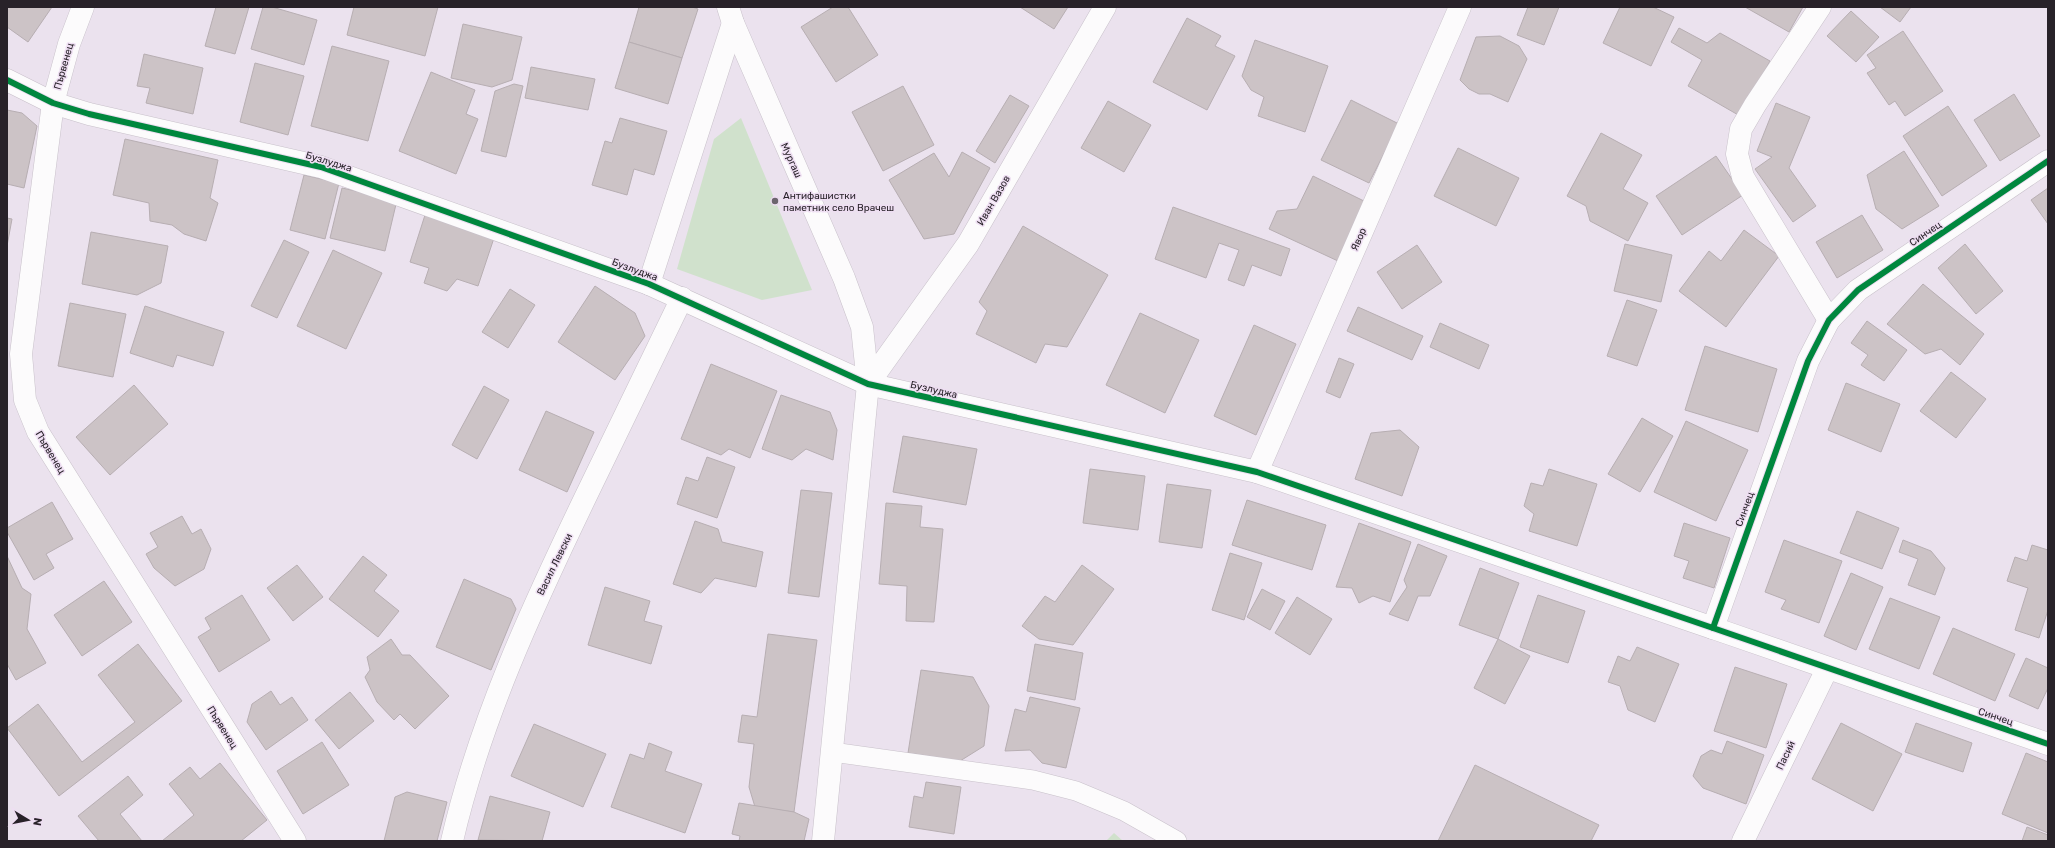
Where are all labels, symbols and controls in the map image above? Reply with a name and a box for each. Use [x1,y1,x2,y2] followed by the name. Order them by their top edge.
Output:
[52,42,76,91] street label: Първенец
[778,141,804,180] street label: Мургаш
[304,149,353,175] street label: Бузлуджа
[975,173,1013,228] street label: Иван Вазов
[783,190,894,214] place label: Антифашистки паметник село Врачеш
[770,196,780,206] marker: Антифашистки паметник село Врачеш
[1907,219,1944,249] street label: Синчец
[1349,226,1369,253] street label: Явор
[610,256,659,284] street label: Бузлуджа
[909,379,958,401] street label: Бузлуджа
[33,429,68,476] street label: Първенец
[1733,490,1757,528] street label: Синчец
[535,532,575,597] street label: Васил Левски
[204,704,240,751] street label: Първенец
[1977,705,2015,728] street label: Синчец
[1774,739,1798,772] street label: Пасий
[8,800,48,840] north arrow
[30,817,44,827] text: N

